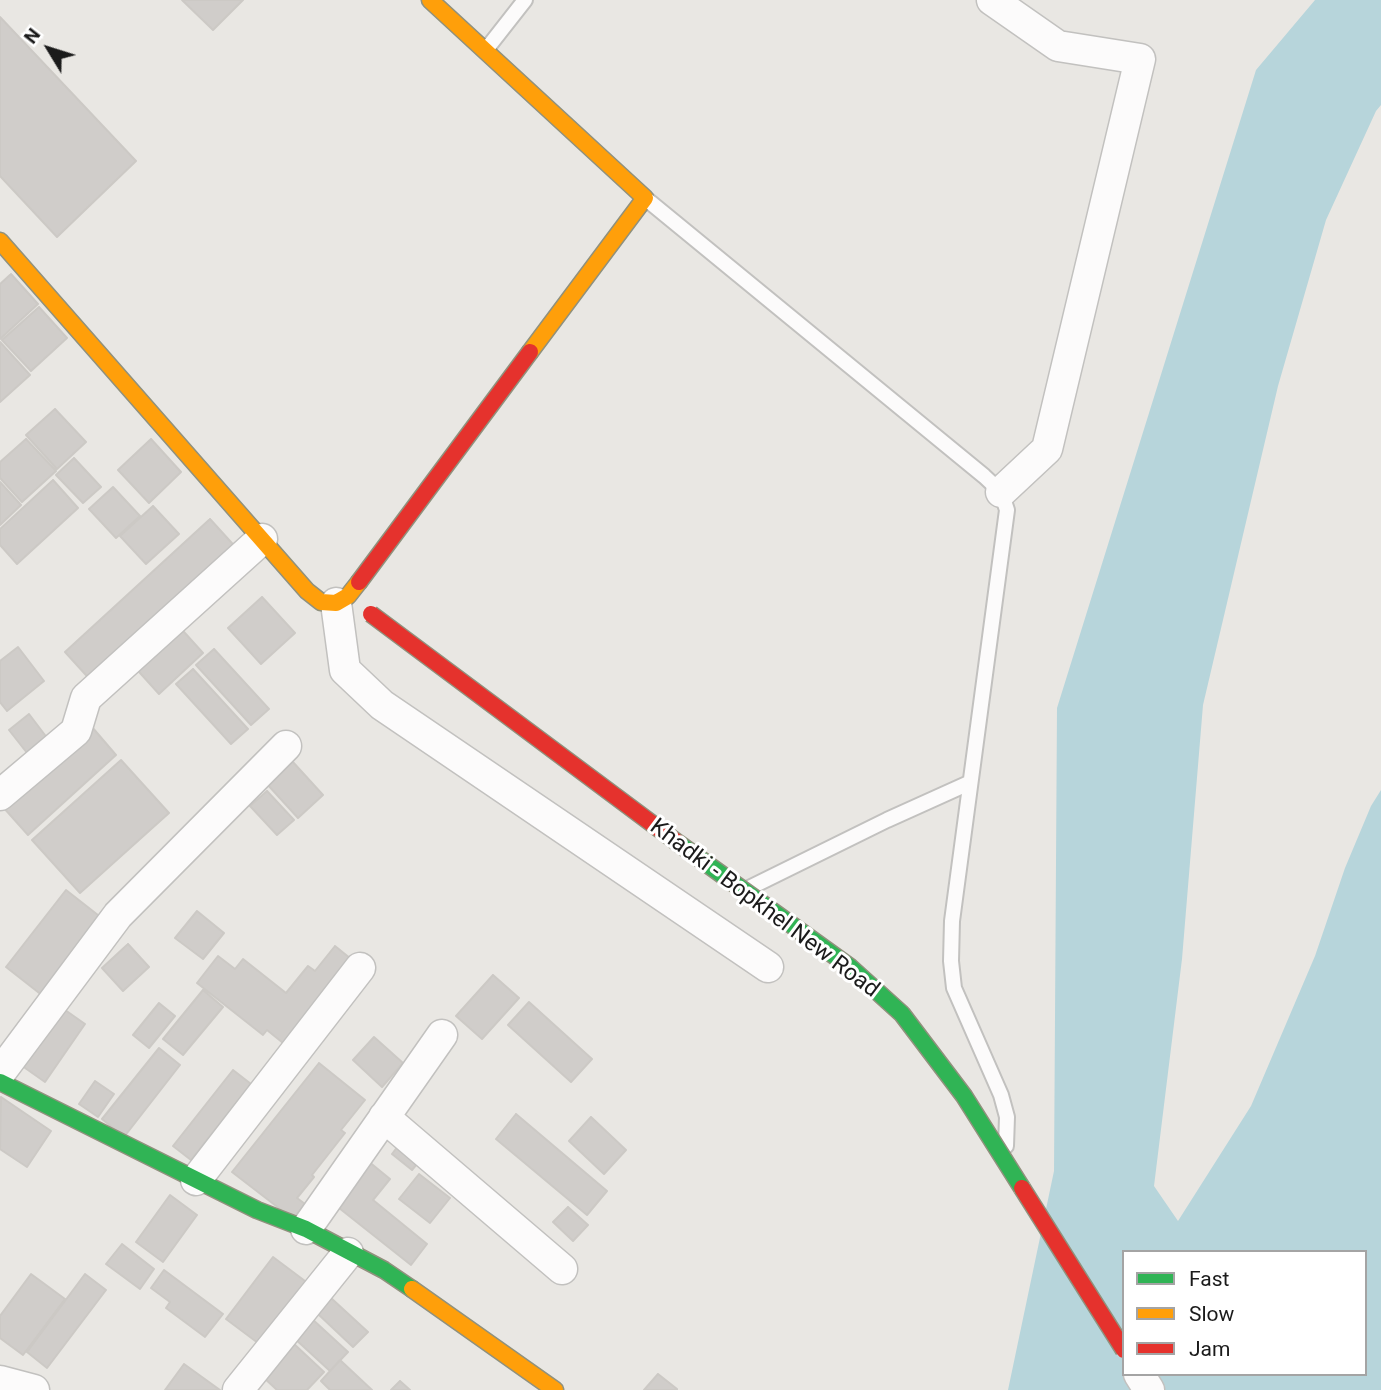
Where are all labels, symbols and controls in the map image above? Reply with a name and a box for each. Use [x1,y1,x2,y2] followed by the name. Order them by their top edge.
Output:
[14,14,84,84] north arrow
[19,23,45,48] text: N
[644,814,884,1004] street label: Khadki - Bopkhel New Road
[1122,1250,1367,1376] legend
[1189,1267,1229,1291] text: Fast
[1189,1302,1234,1326] text: Slow
[1189,1337,1230,1361] text: Jam

